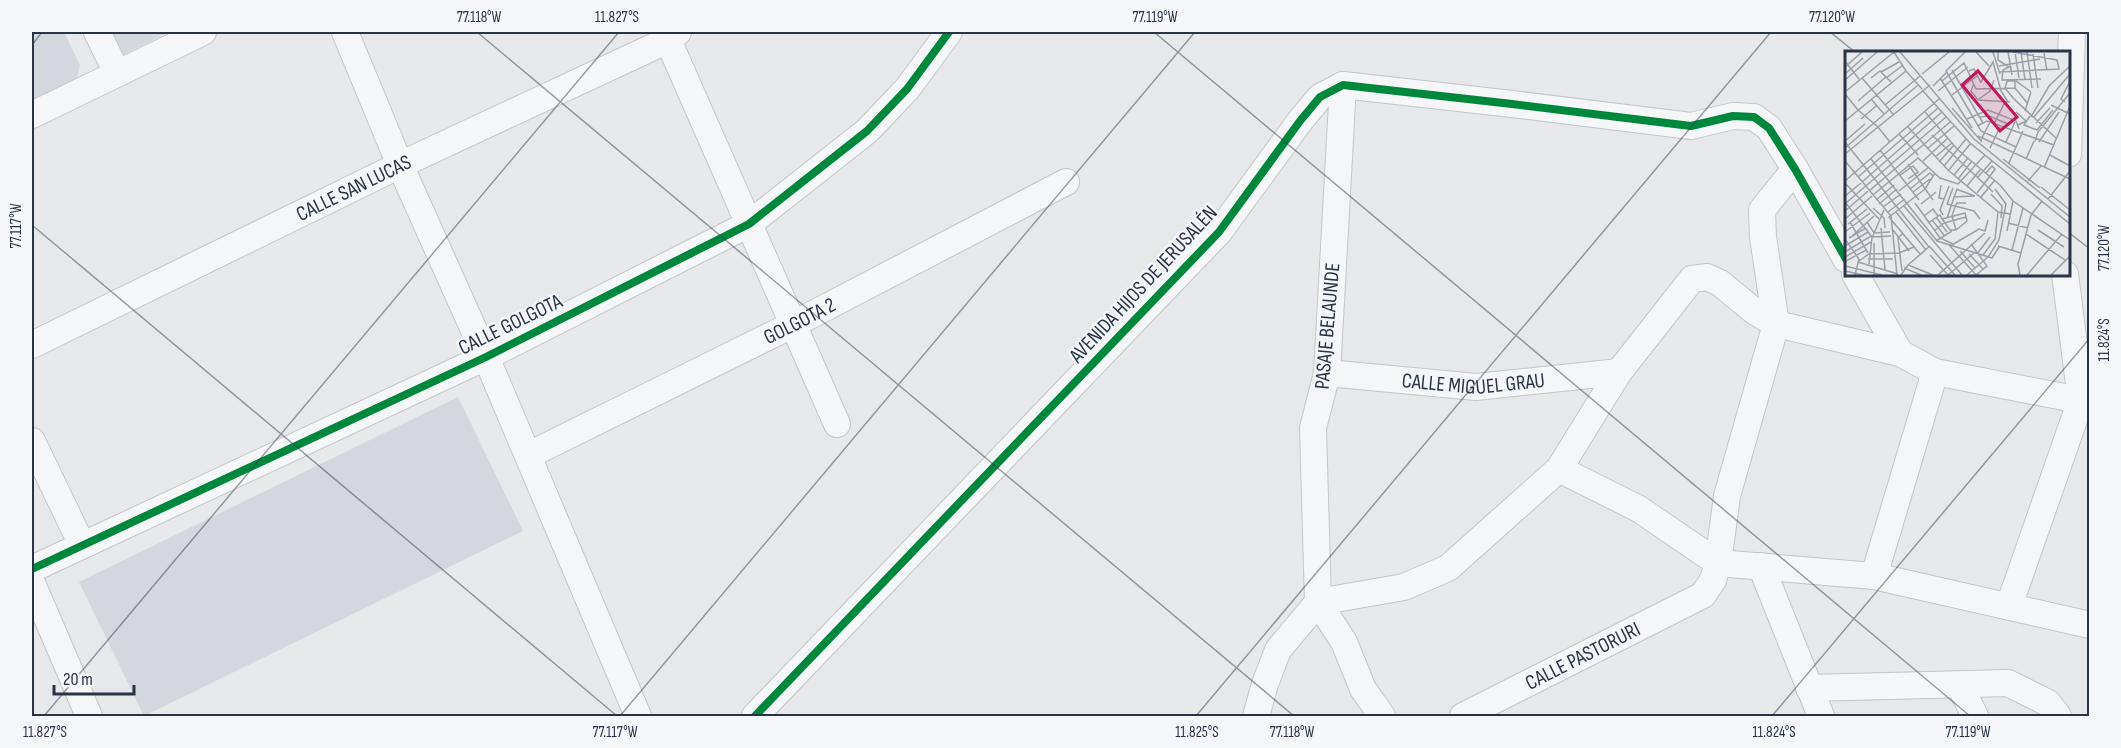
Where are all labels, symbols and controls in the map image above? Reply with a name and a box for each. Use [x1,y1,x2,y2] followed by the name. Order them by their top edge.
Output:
[457,8,502,27] text: 77.118°W
[595,8,639,27] text: 11.827°S
[1132,8,1178,27] text: 77.119°W
[1809,8,1855,27] text: 77.120°W
[1845,51,2070,276] inset map
[292,150,415,227] street label: CALLE SAN LUCAS
[1063,201,1223,369] street label: AVENIDA HIJOS DE JERUSALÉN
[7,203,26,248] text: 77.117°W
[2095,225,2114,271] text: 77.120°W
[1310,262,1345,390] street label: PASAJE BELAUNDE
[454,288,567,360] street label: CALLE GOLGOTA
[760,292,840,350] street label: GOLGOTA 2
[2095,318,2114,362] text: 11.824°S
[1401,368,1546,400] street label: CALLE MIGUEL GRAU
[1521,617,1645,696] street label: CALLE PASTORURI
[54,658,134,696] scale bar
[63,669,93,690] text: 20 m
[23,723,67,742] text: 11.827°S
[593,723,638,742] text: 77.117°W
[1175,723,1219,742] text: 11.825°S
[1270,723,1315,742] text: 77.118°W
[1752,723,1796,742] text: 11.824°S
[1945,723,1991,742] text: 77.119°W

